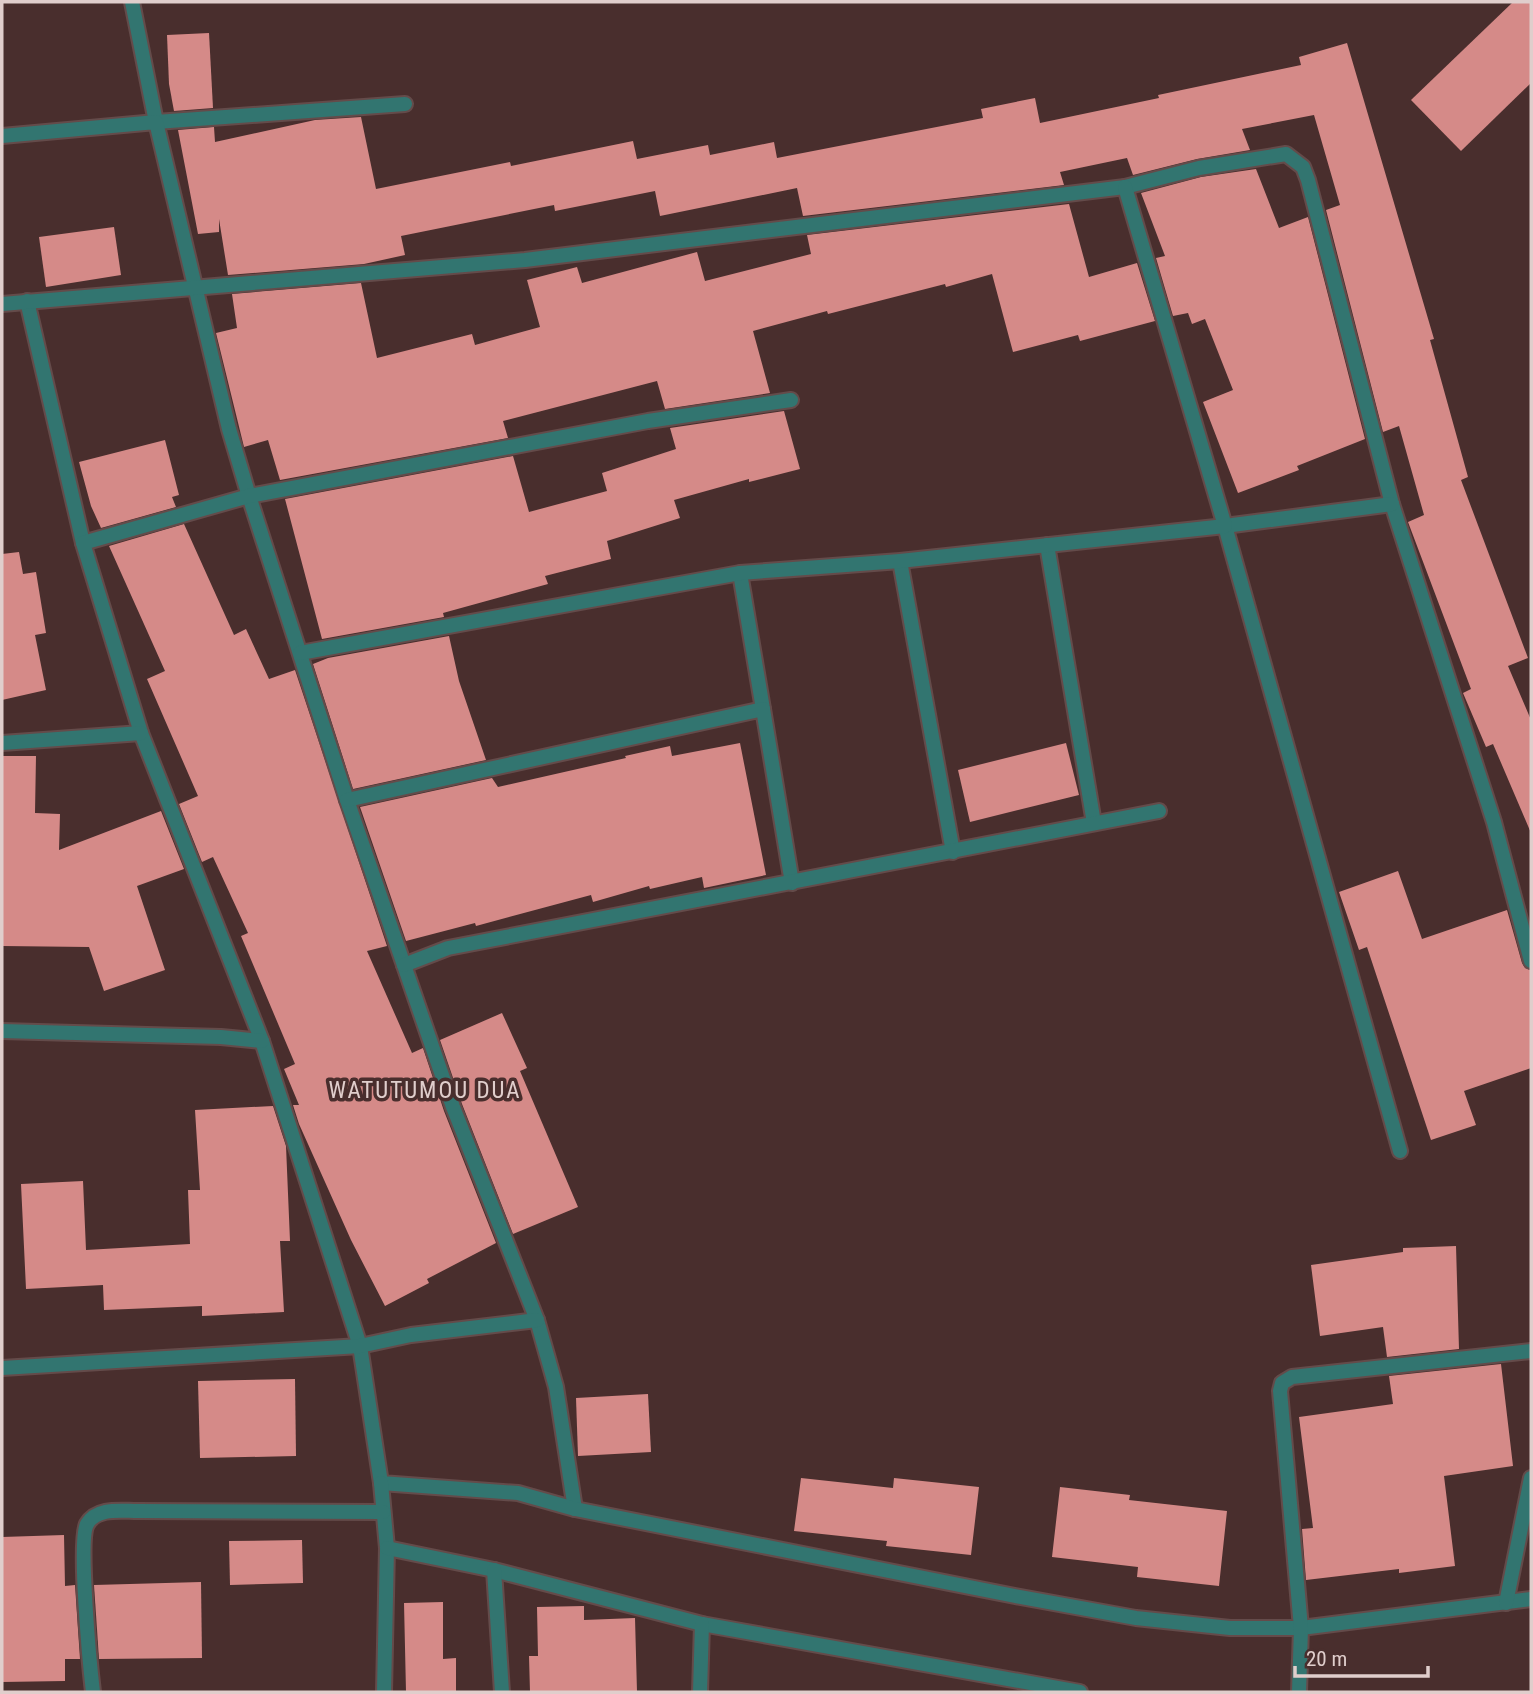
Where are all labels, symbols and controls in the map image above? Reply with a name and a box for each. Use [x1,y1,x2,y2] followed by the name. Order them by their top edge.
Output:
[328,1077,522,1104] district label: WATUTUMOU DUA
[1295,1634,1428,1678] scale bar
[1306,1647,1347,1671] text: 20 m

